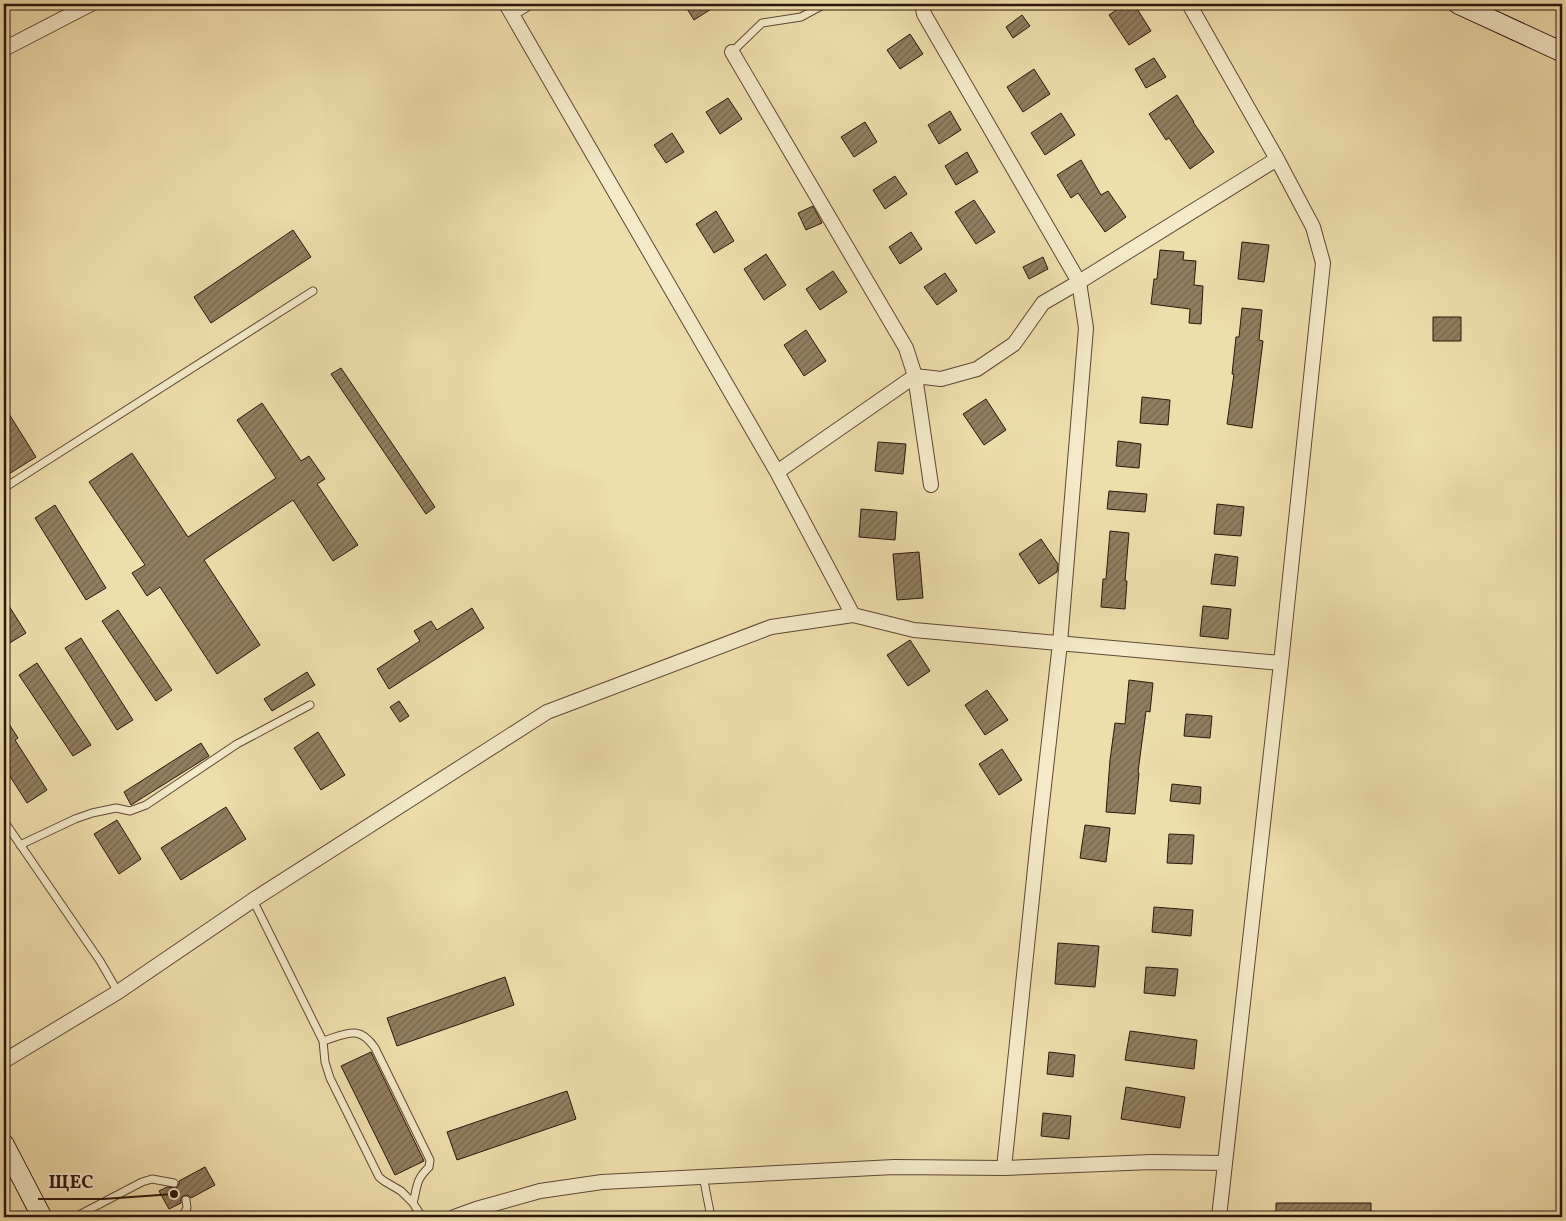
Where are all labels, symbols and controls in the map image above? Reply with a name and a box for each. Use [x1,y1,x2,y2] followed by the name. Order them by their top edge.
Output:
[38,1165,103,1199] callout: ЩЕС
[48,1170,94,1196] text: ЩЕС

